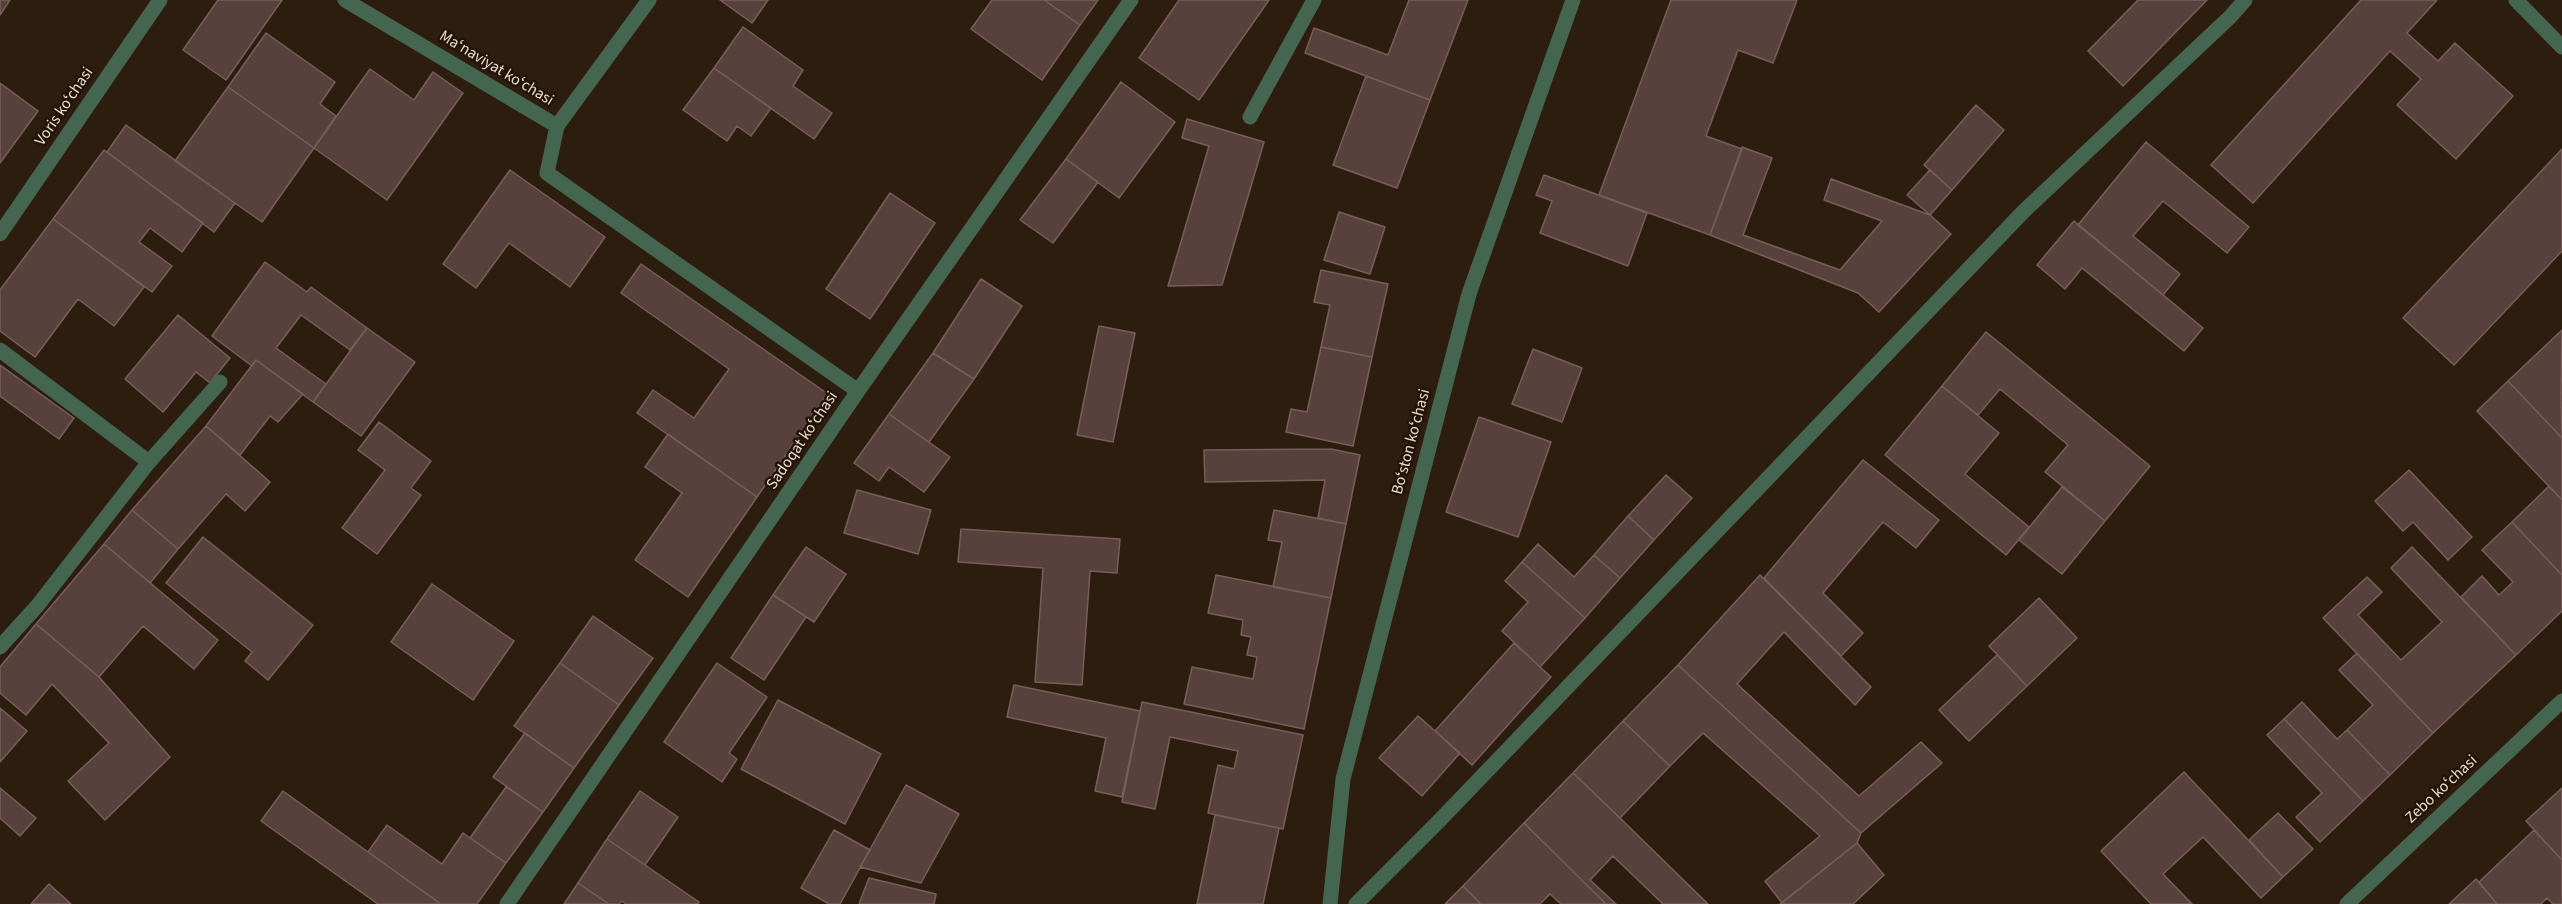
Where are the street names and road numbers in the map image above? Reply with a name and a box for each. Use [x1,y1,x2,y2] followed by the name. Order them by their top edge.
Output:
[435,27,557,111] street label: Maʻnaviyat koʻchasi
[32,64,98,150] street label: Voris koʻchasi
[1389,387,1435,497] street label: Boʻston koʻchasi
[763,388,843,494] street label: Sadoqat koʻchasi
[2402,752,2482,828] street label: Zebo koʻchasi

